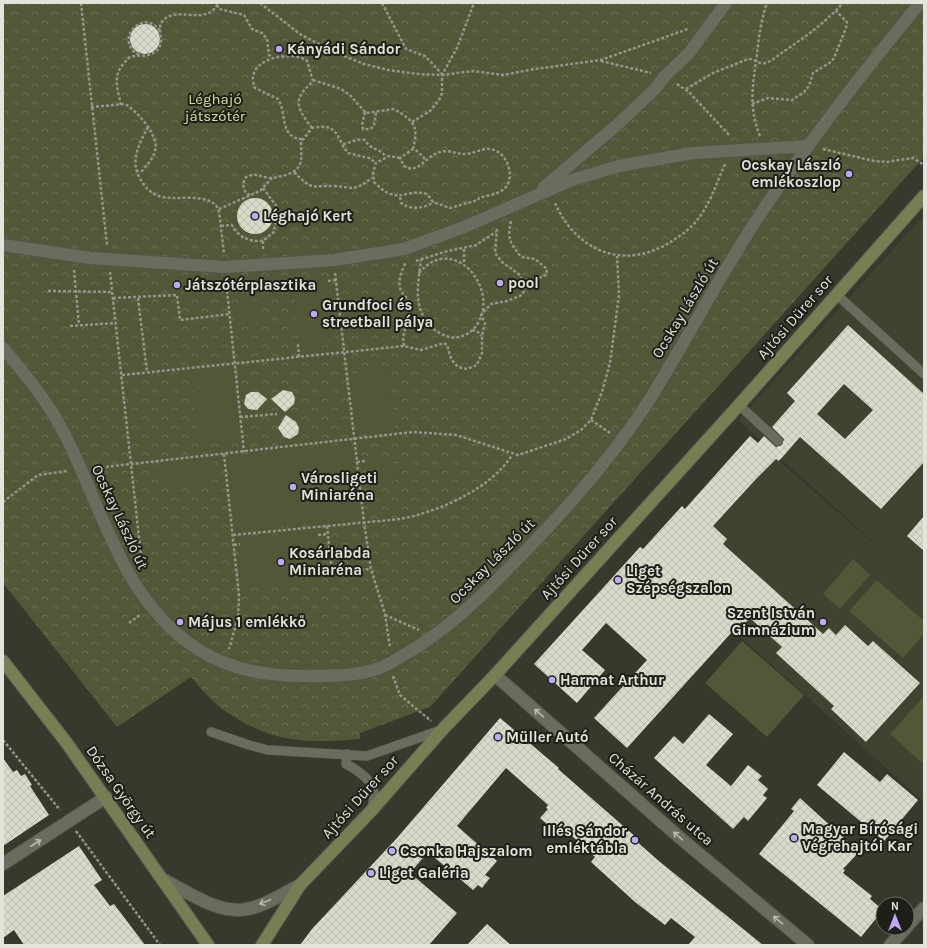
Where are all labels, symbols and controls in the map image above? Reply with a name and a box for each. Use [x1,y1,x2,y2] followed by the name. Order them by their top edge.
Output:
[287,40,401,58] place label: Kányádi Sándor
[274,44,284,54] marker: Kányádi Sándor
[183,90,246,125] park label: Léghajó játszótér
[741,156,841,191] place label: Ocskay László emlékoszlop
[844,169,854,179] marker: Ocskay László emlékoszlop
[263,207,352,225] place label: Léghajó Kert
[250,211,260,221] marker: Léghajó Kert
[648,254,722,361] street label: Ocskay László út
[754,271,837,363] street label: Ajtósi Dürer sor
[508,274,539,292] place label: pool
[185,276,316,294] place label: Játszótérplasztika
[495,278,505,288] marker: pool
[172,280,182,290] marker: Játszótérplasztika
[322,296,433,331] place label: Grundfoci és streetball pálya
[309,309,319,319] marker: Grundfoci és streetball pálya
[88,462,152,573] street label: Ocskay László út
[301,469,378,504] place label: Városligeti Miniaréna
[288,482,298,492] marker: Városligeti Miniaréna
[537,512,621,603] street label: Ajtósi Dürer sor
[446,514,539,607] street label: Ocskay László út
[289,544,370,579] place label: Kosárlabda Miniaréna
[276,557,286,567] marker: Kosárlabda Miniaréna
[626,562,731,597] place label: Liget Szépségszalon
[613,575,623,585] marker: Liget Szépségszalon
[727,604,815,639] place label: Szent István Gimnázium
[188,613,306,631] place label: Május 1 emlékkő
[175,617,185,627] marker: Május 1 emlékkő
[818,617,828,627] marker: Szent István Gimnázium
[560,671,664,689] place label: Harmat Arthur
[547,675,557,685] marker: Harmat Arthur
[534,709,544,718] one-way arrow
[506,728,588,746] place label: Müller Autó
[493,732,503,742] marker: Müller Autó
[82,742,160,842] street label: Dózsa György út
[605,748,717,850] street label: Cházár András utca
[318,751,402,842] street label: Ajtósi Dürer sor
[802,820,918,855] place label: Magyar Bírósági Végrehajtói Kar
[542,822,627,857] place label: Illés Sándor emléktábla
[673,832,684,841] one-way arrow
[789,833,799,843] marker: Magyar Bírósági Végrehajtói Kar
[630,835,640,845] marker: Illés Sándor emléktábla
[30,839,41,847] one-way arrow
[400,842,532,860] place label: Csonka Hajszalom
[387,846,397,856] marker: Csonka Hajszalom
[379,864,469,882] place label: Liget Galéria
[366,868,376,878] marker: Liget Galéria
[875,896,915,936] north arrow
[260,899,272,906] one-way arrow
[891,900,899,913] text: N
[772,915,783,924] one-way arrow

